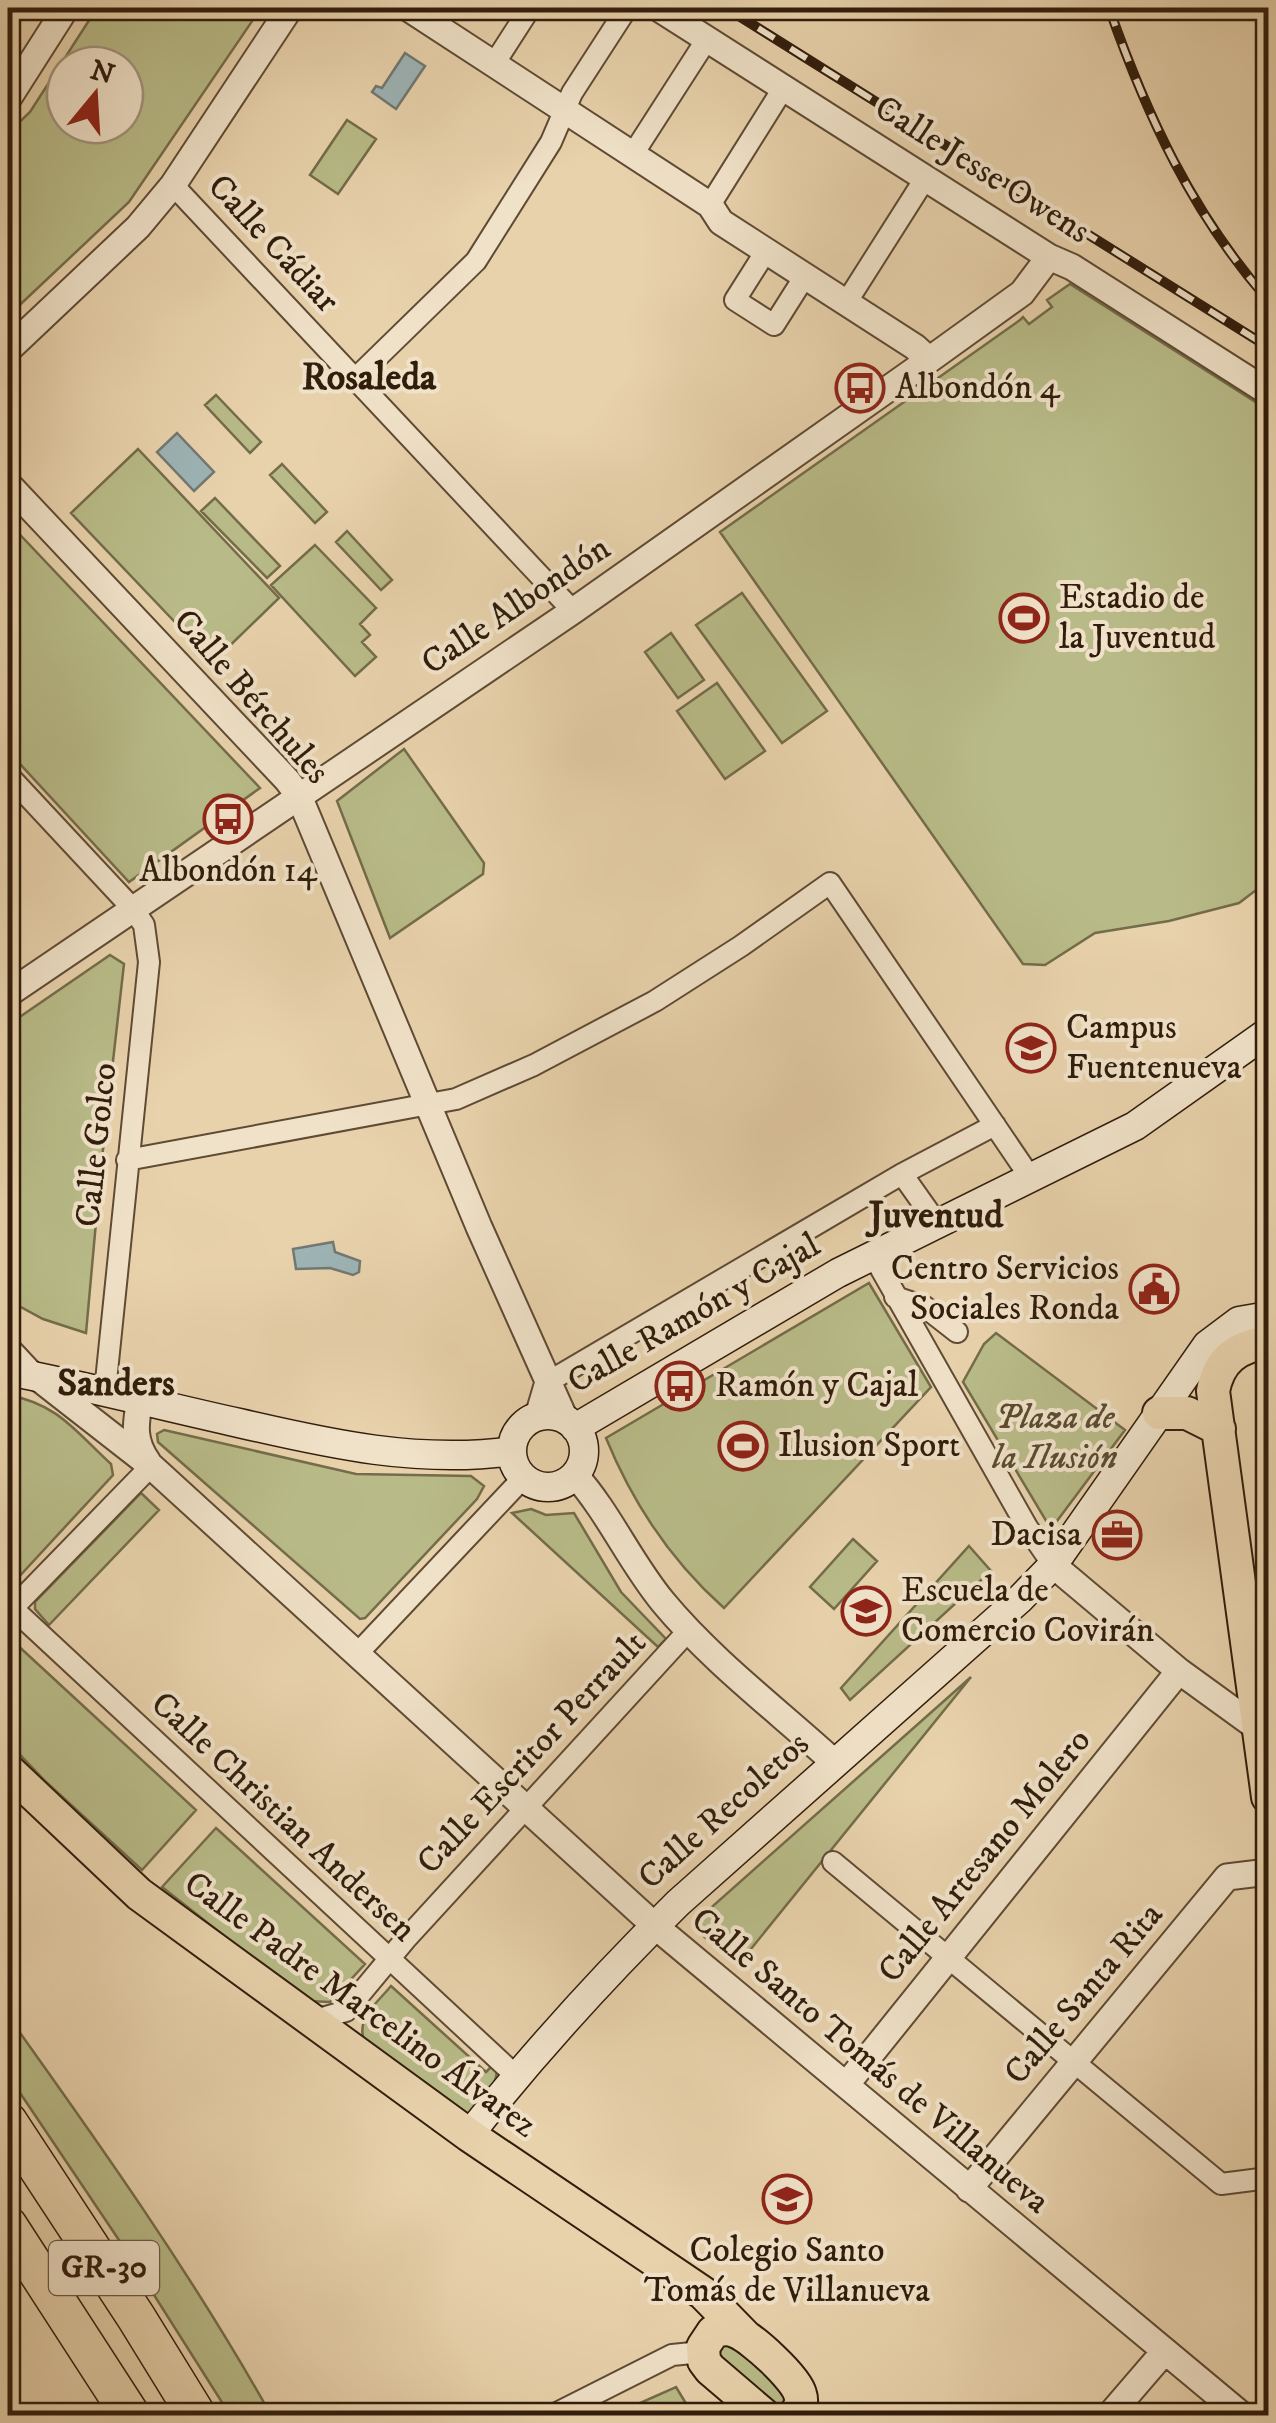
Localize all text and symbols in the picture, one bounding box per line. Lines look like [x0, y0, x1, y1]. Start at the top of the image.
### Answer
north arrow [45, 45, 145, 145]
text: N [86, 52, 119, 93]
street label: Calle Jesse Owens [866, 86, 1098, 254]
street label: Calle Cádiar [198, 166, 348, 322]
district label: Rosaleda [302, 354, 437, 402]
bus stop icon: Albondón 4 [834, 362, 886, 414]
place label: Albondón 4 [895, 366, 1061, 410]
street label: Calle Albondón [413, 527, 619, 685]
place label: Estadio de la Juventud [1059, 576, 1216, 660]
sports icon: Estadio de la Juventud [998, 592, 1050, 644]
street label: Calle Bérchules [163, 601, 339, 793]
bus stop icon: Albondón 14 [202, 793, 254, 845]
place label: Albondón 14 [139, 849, 318, 893]
place label: Campus Fuentenueva [1066, 1006, 1242, 1090]
school or university icon: Campus Fuentenueva [1005, 1022, 1057, 1074]
street label: Calle Golco [67, 1061, 127, 1229]
district label: Juventud [865, 1192, 1004, 1240]
street label: Calle Ramón y Cajal [560, 1225, 828, 1403]
place label: Centro Servicios Sociales Ronda [891, 1247, 1119, 1331]
public building icon: Centro Servicios Sociales Ronda [1128, 1263, 1180, 1315]
district label: Sanders [57, 1360, 175, 1408]
bus stop icon: Ramón y Cajal [654, 1360, 706, 1412]
place label: Ramón y Cajal [715, 1365, 918, 1407]
park label: Plaza de la Ilusión [992, 1396, 1118, 1480]
sports icon: Ilusion Sport [717, 1420, 769, 1472]
place label: Ilusion Sport [778, 1424, 960, 1468]
office icon: Dacisa [1091, 1509, 1143, 1561]
place label: Dacisa [990, 1513, 1082, 1557]
place label: Escuela de Comercio Covirán [901, 1569, 1154, 1653]
school or university icon: Escuela de Comercio Covirán [840, 1585, 892, 1637]
street label: Calle Escritor Perrault [408, 1622, 656, 1884]
street label: Calle Christian Andersen [141, 1683, 425, 1951]
street label: Calle Artesano Molero [869, 1720, 1101, 1992]
street label: Calle Recoletos [629, 1723, 819, 1899]
street label: Calle Padre Marcelino Álvarez [175, 1861, 546, 2148]
street label: Calle Santa Rita [995, 1894, 1173, 2094]
street label: Calle Santo Tomás de Villanueva [682, 1898, 1058, 2224]
school or university icon: Colegio Santo Tomás de Villanueva [761, 2173, 813, 2225]
place label: Colegio Santo Tomás de Villanueva [644, 2229, 930, 2313]
road number: GR-30 [49, 2241, 159, 2295]

